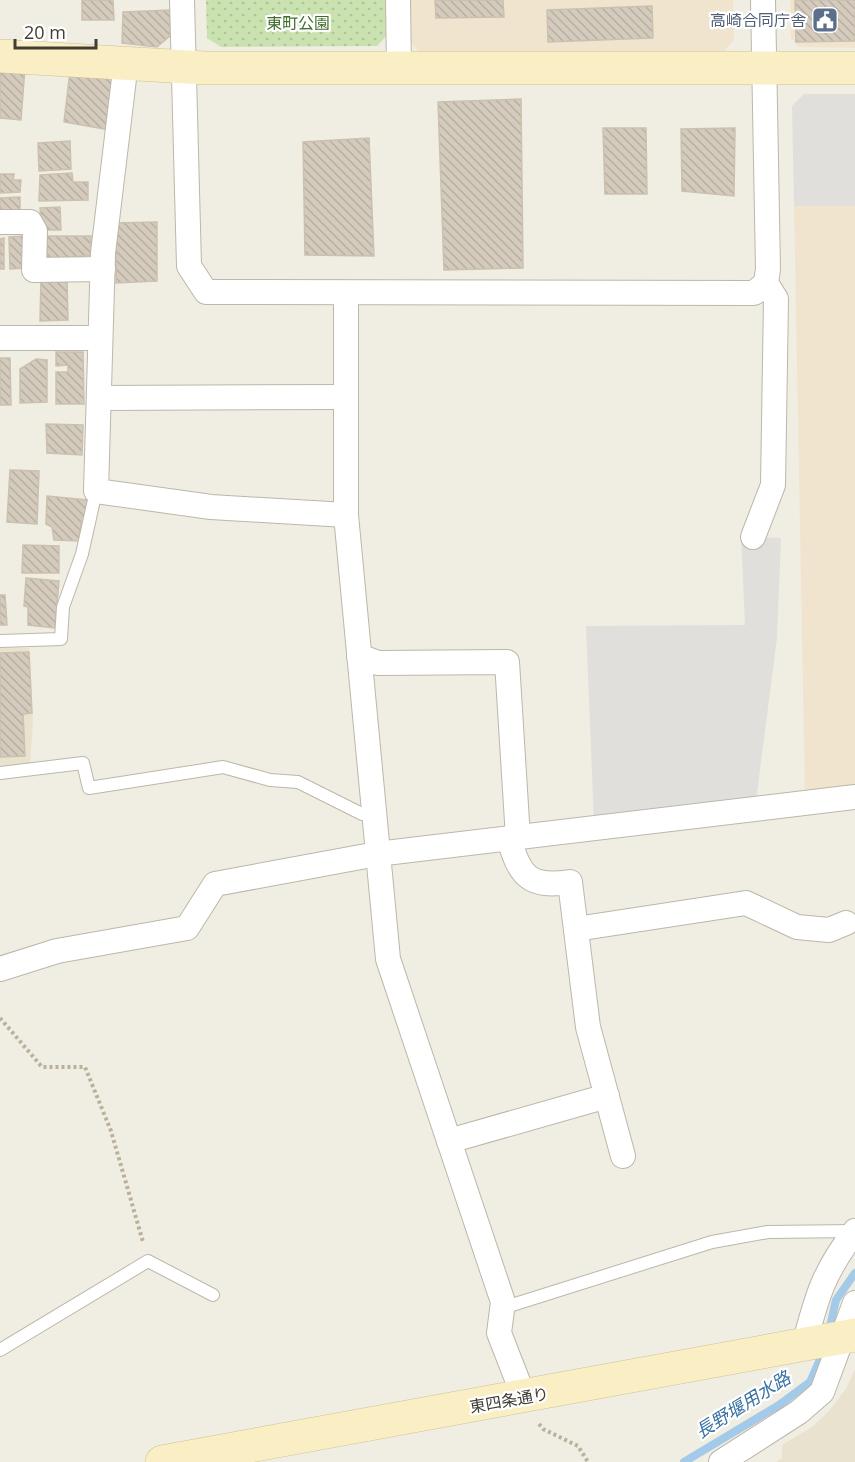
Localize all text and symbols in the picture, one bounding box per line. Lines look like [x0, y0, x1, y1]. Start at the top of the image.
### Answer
public building icon: 高崎合同庁舎 [810, 5, 840, 35]
place label: 高崎合同庁舎 [710, 9, 806, 31]
scale bar [15, 12, 96, 50]
park label: 東町公園 [266, 12, 330, 34]
text: 20 m [24, 20, 66, 44]
water label: 長野堰用水路 [690, 1364, 796, 1443]
street label: 東四条通り [468, 1382, 550, 1418]

